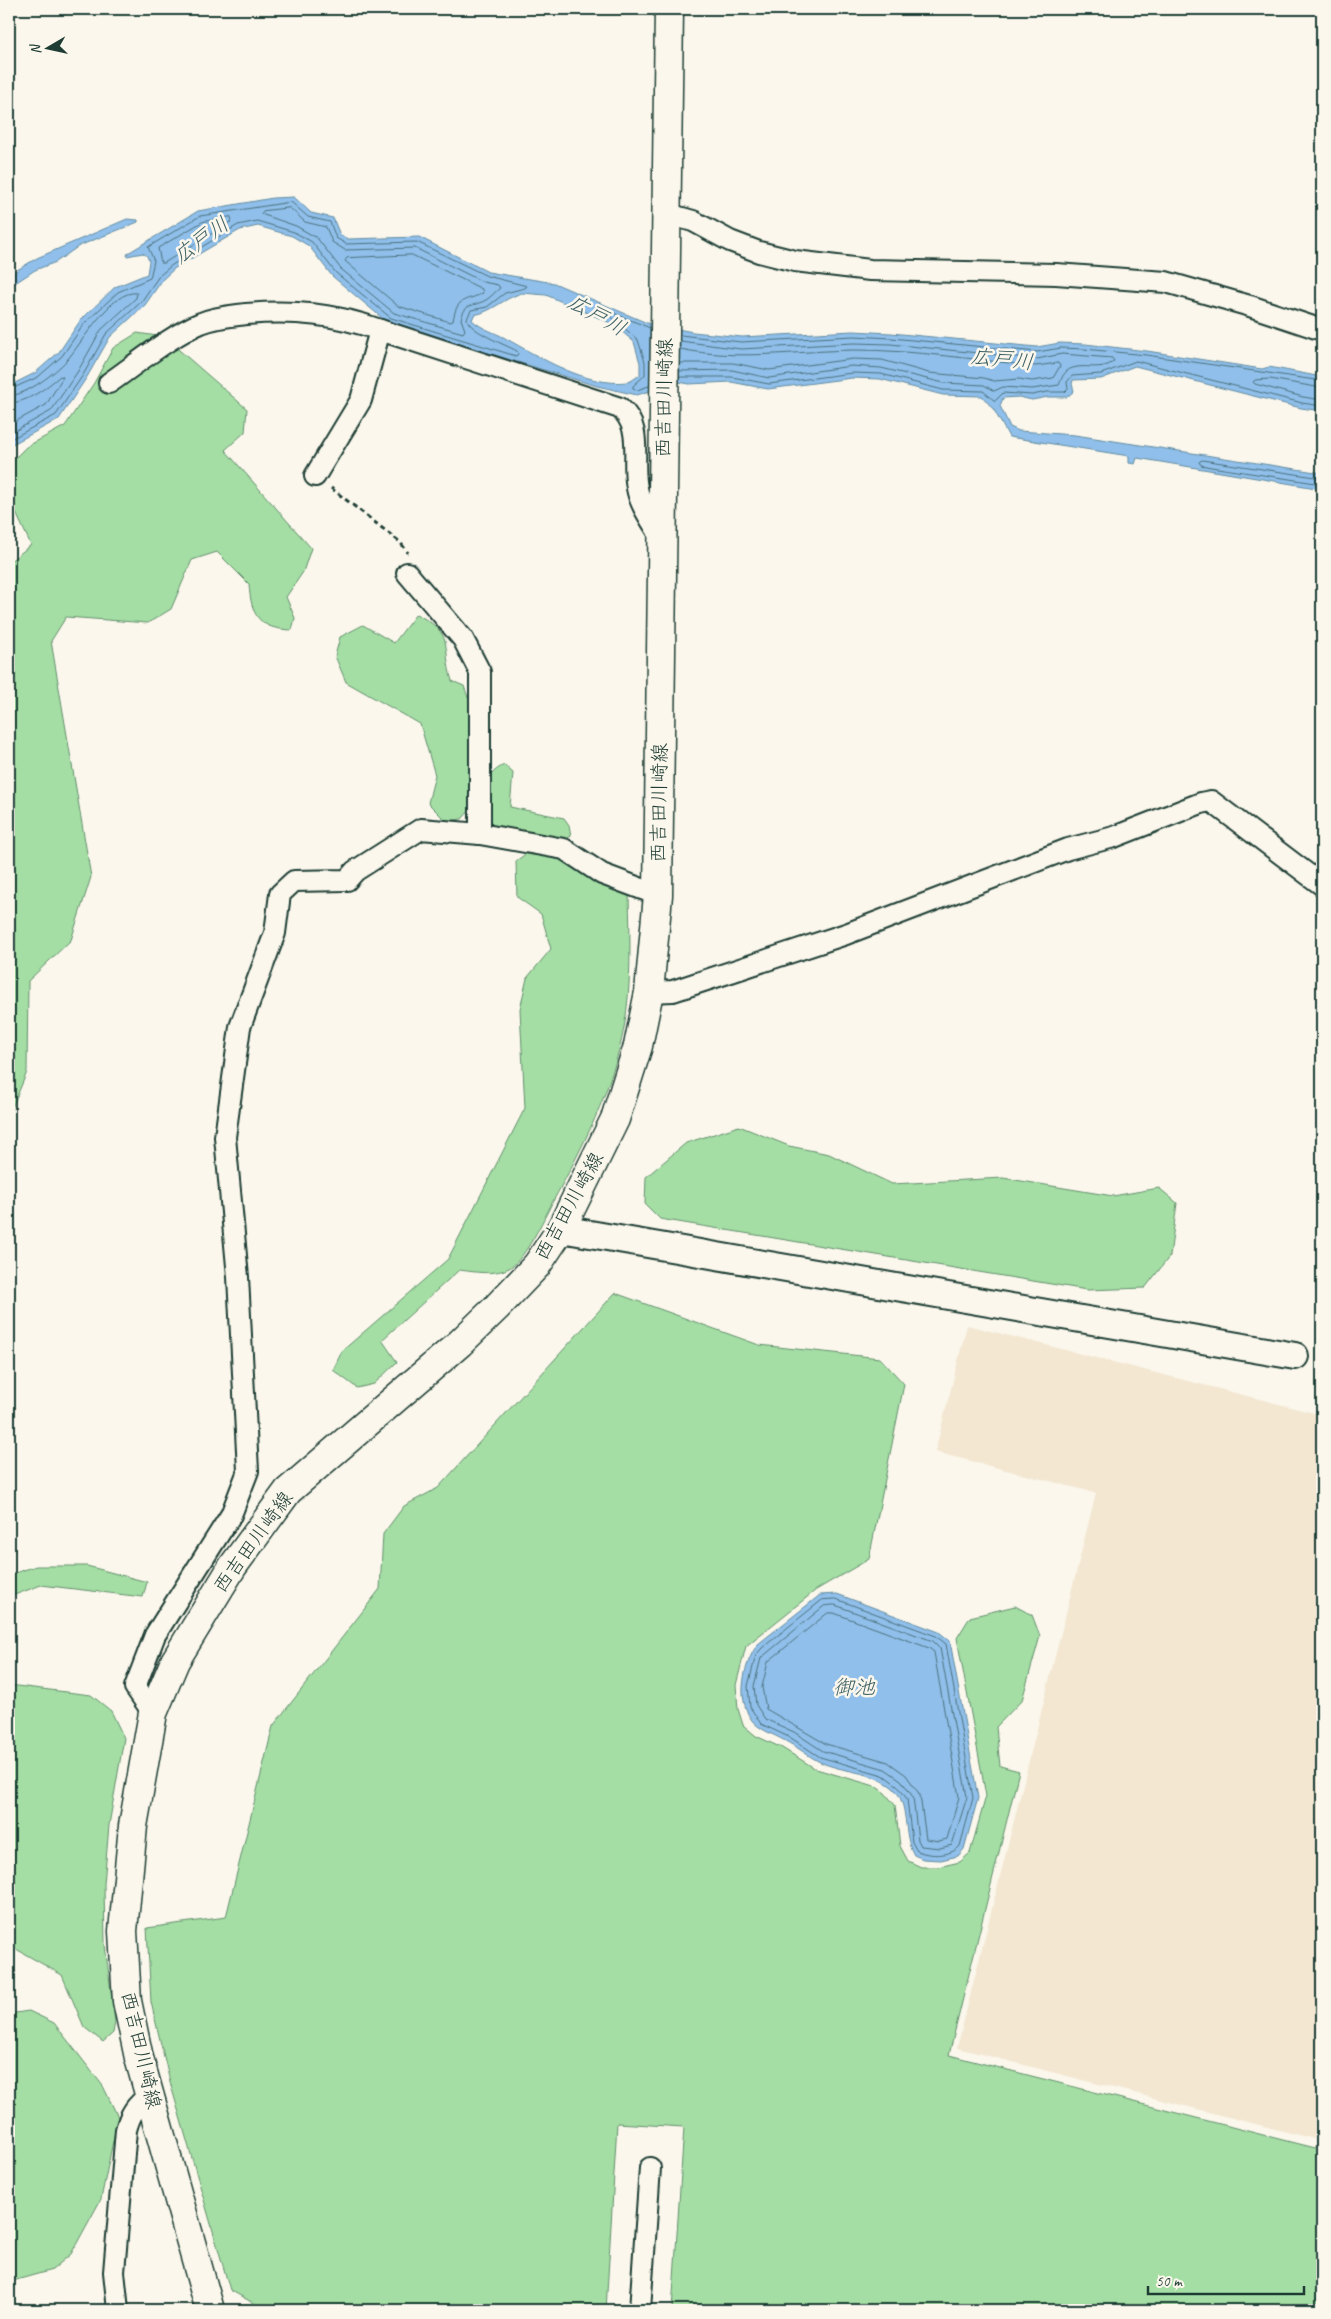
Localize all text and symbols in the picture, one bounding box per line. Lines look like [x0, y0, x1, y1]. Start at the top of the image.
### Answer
north arrow [22, 22, 72, 72]
text: N [26, 42, 45, 56]
water label: 広戸川 [168, 211, 234, 269]
water label: 広戸川 [563, 288, 631, 342]
street label: 西吉田川崎線 [650, 338, 678, 458]
water label: 広戸川 [969, 343, 1035, 375]
street label: 西吉田川崎線 [645, 743, 673, 863]
street label: 西吉田川崎線 [529, 1147, 609, 1265]
street label: 西吉田川崎線 [208, 1486, 298, 1598]
water label: 御池 [833, 1674, 876, 1700]
street label: 西吉田川崎線 [115, 1989, 167, 2111]
scale bar [1148, 2264, 1305, 2296]
text: 50 m [1156, 2272, 1183, 2291]

